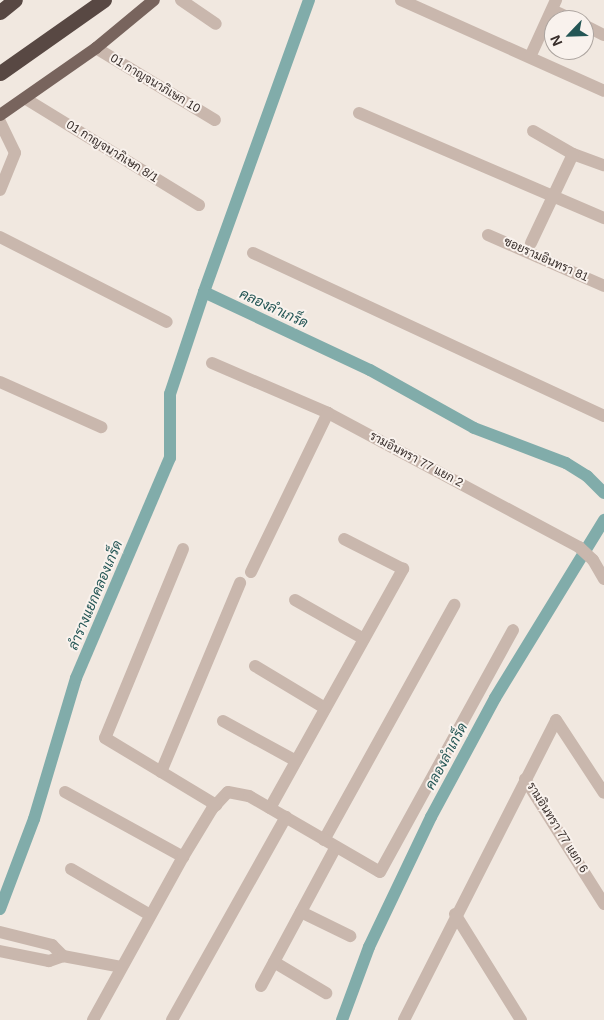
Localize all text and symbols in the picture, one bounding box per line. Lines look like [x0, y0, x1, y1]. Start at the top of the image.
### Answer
north arrow [544, 10, 594, 60]
text: N [547, 33, 566, 49]
street label: 01 กาญจนาภิเษก 10 [107, 51, 203, 117]
street label: 01 กาญจนาภิเษก 8/1 [63, 118, 161, 186]
street label: ซอยรามอินทรา 81 [501, 235, 591, 285]
water label: คลองลำเกร็ด [237, 285, 311, 331]
street label: รามอินทรา 77 แยก 2 [367, 429, 465, 491]
water label: ลำรางแยกคลองเกร็ด [64, 538, 126, 652]
water label: คลองลำเกร็ด [421, 720, 471, 792]
street label: รามอินทรา 77 แยก 6 [523, 780, 591, 876]

